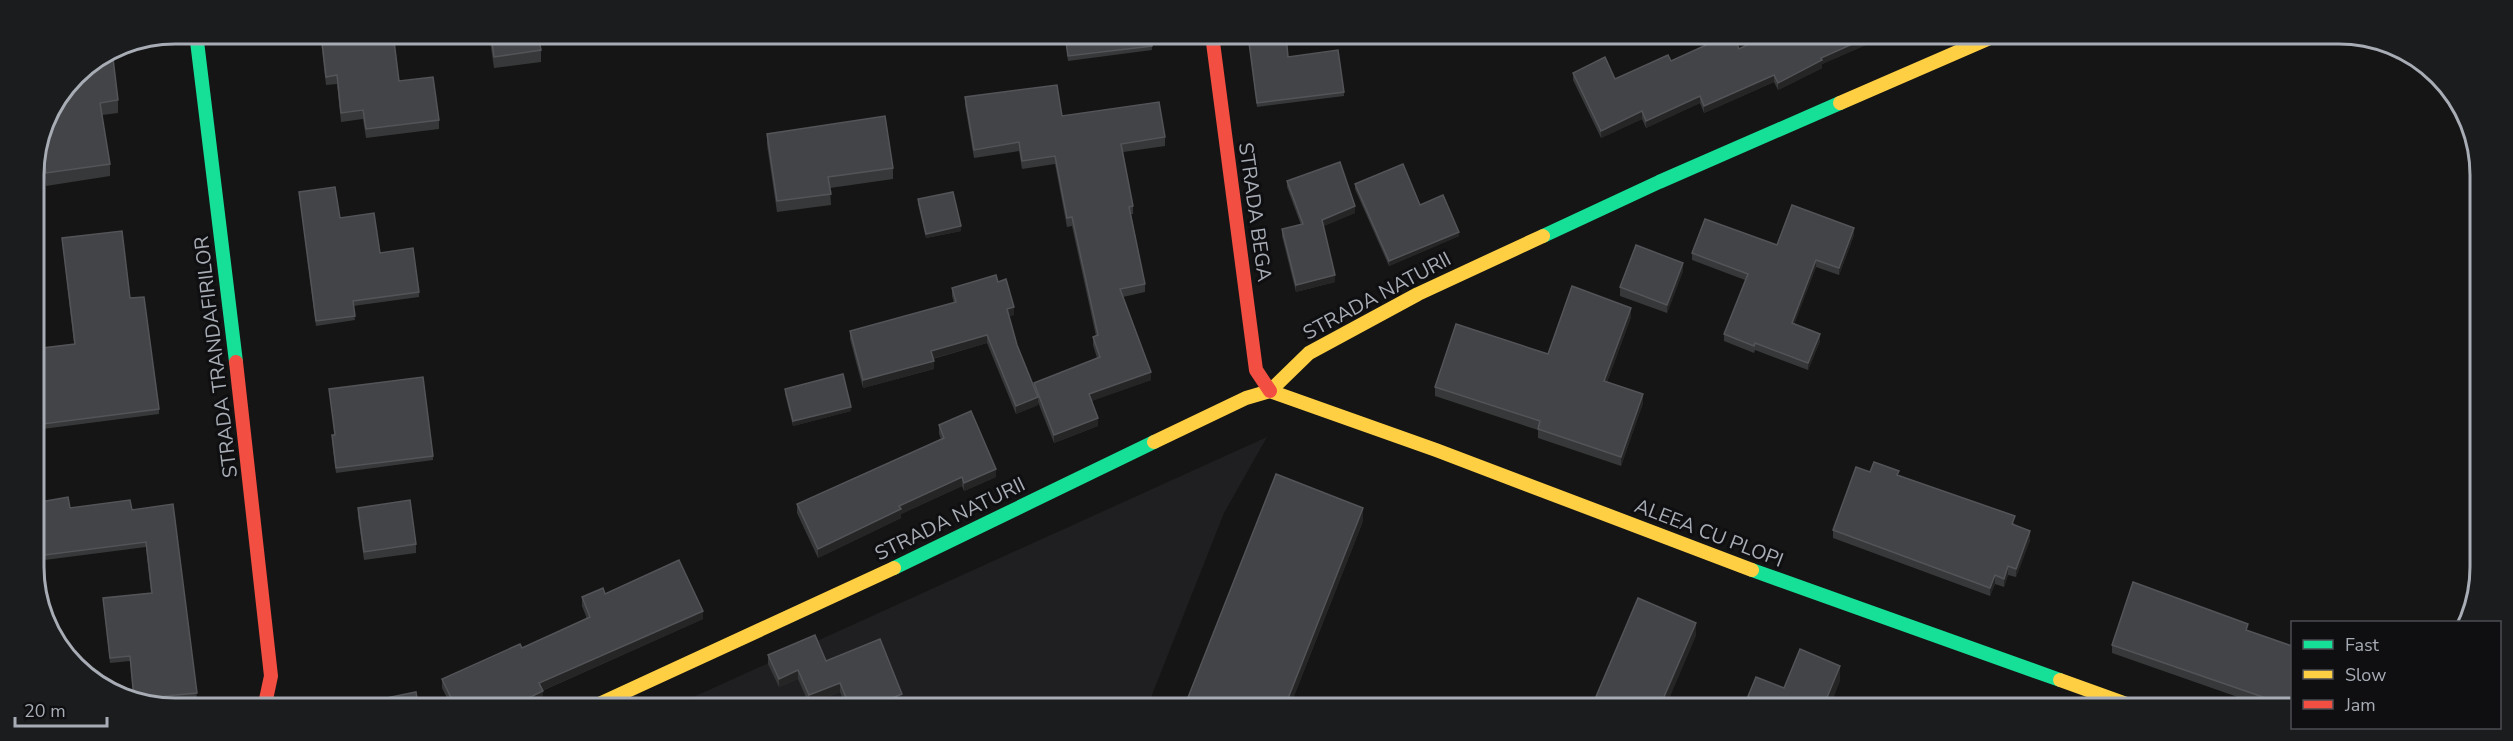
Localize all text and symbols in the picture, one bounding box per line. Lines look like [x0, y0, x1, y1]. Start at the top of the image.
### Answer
street label: STRADA BEGA [1232, 141, 1278, 284]
street label: STRADA TRANDAFIRILOR [188, 235, 244, 479]
street label: STRADA NATURII [1298, 246, 1456, 346]
street label: STRADA NATURII [870, 471, 1030, 567]
street label: ALEEA CU PLOPI [1631, 492, 1787, 574]
legend [2291, 621, 2501, 729]
text: Fast [2345, 633, 2380, 657]
text: Slow [2345, 663, 2386, 687]
scale bar [15, 690, 106, 728]
text: Jam [2344, 693, 2376, 717]
text: 20 m [24, 699, 66, 723]

